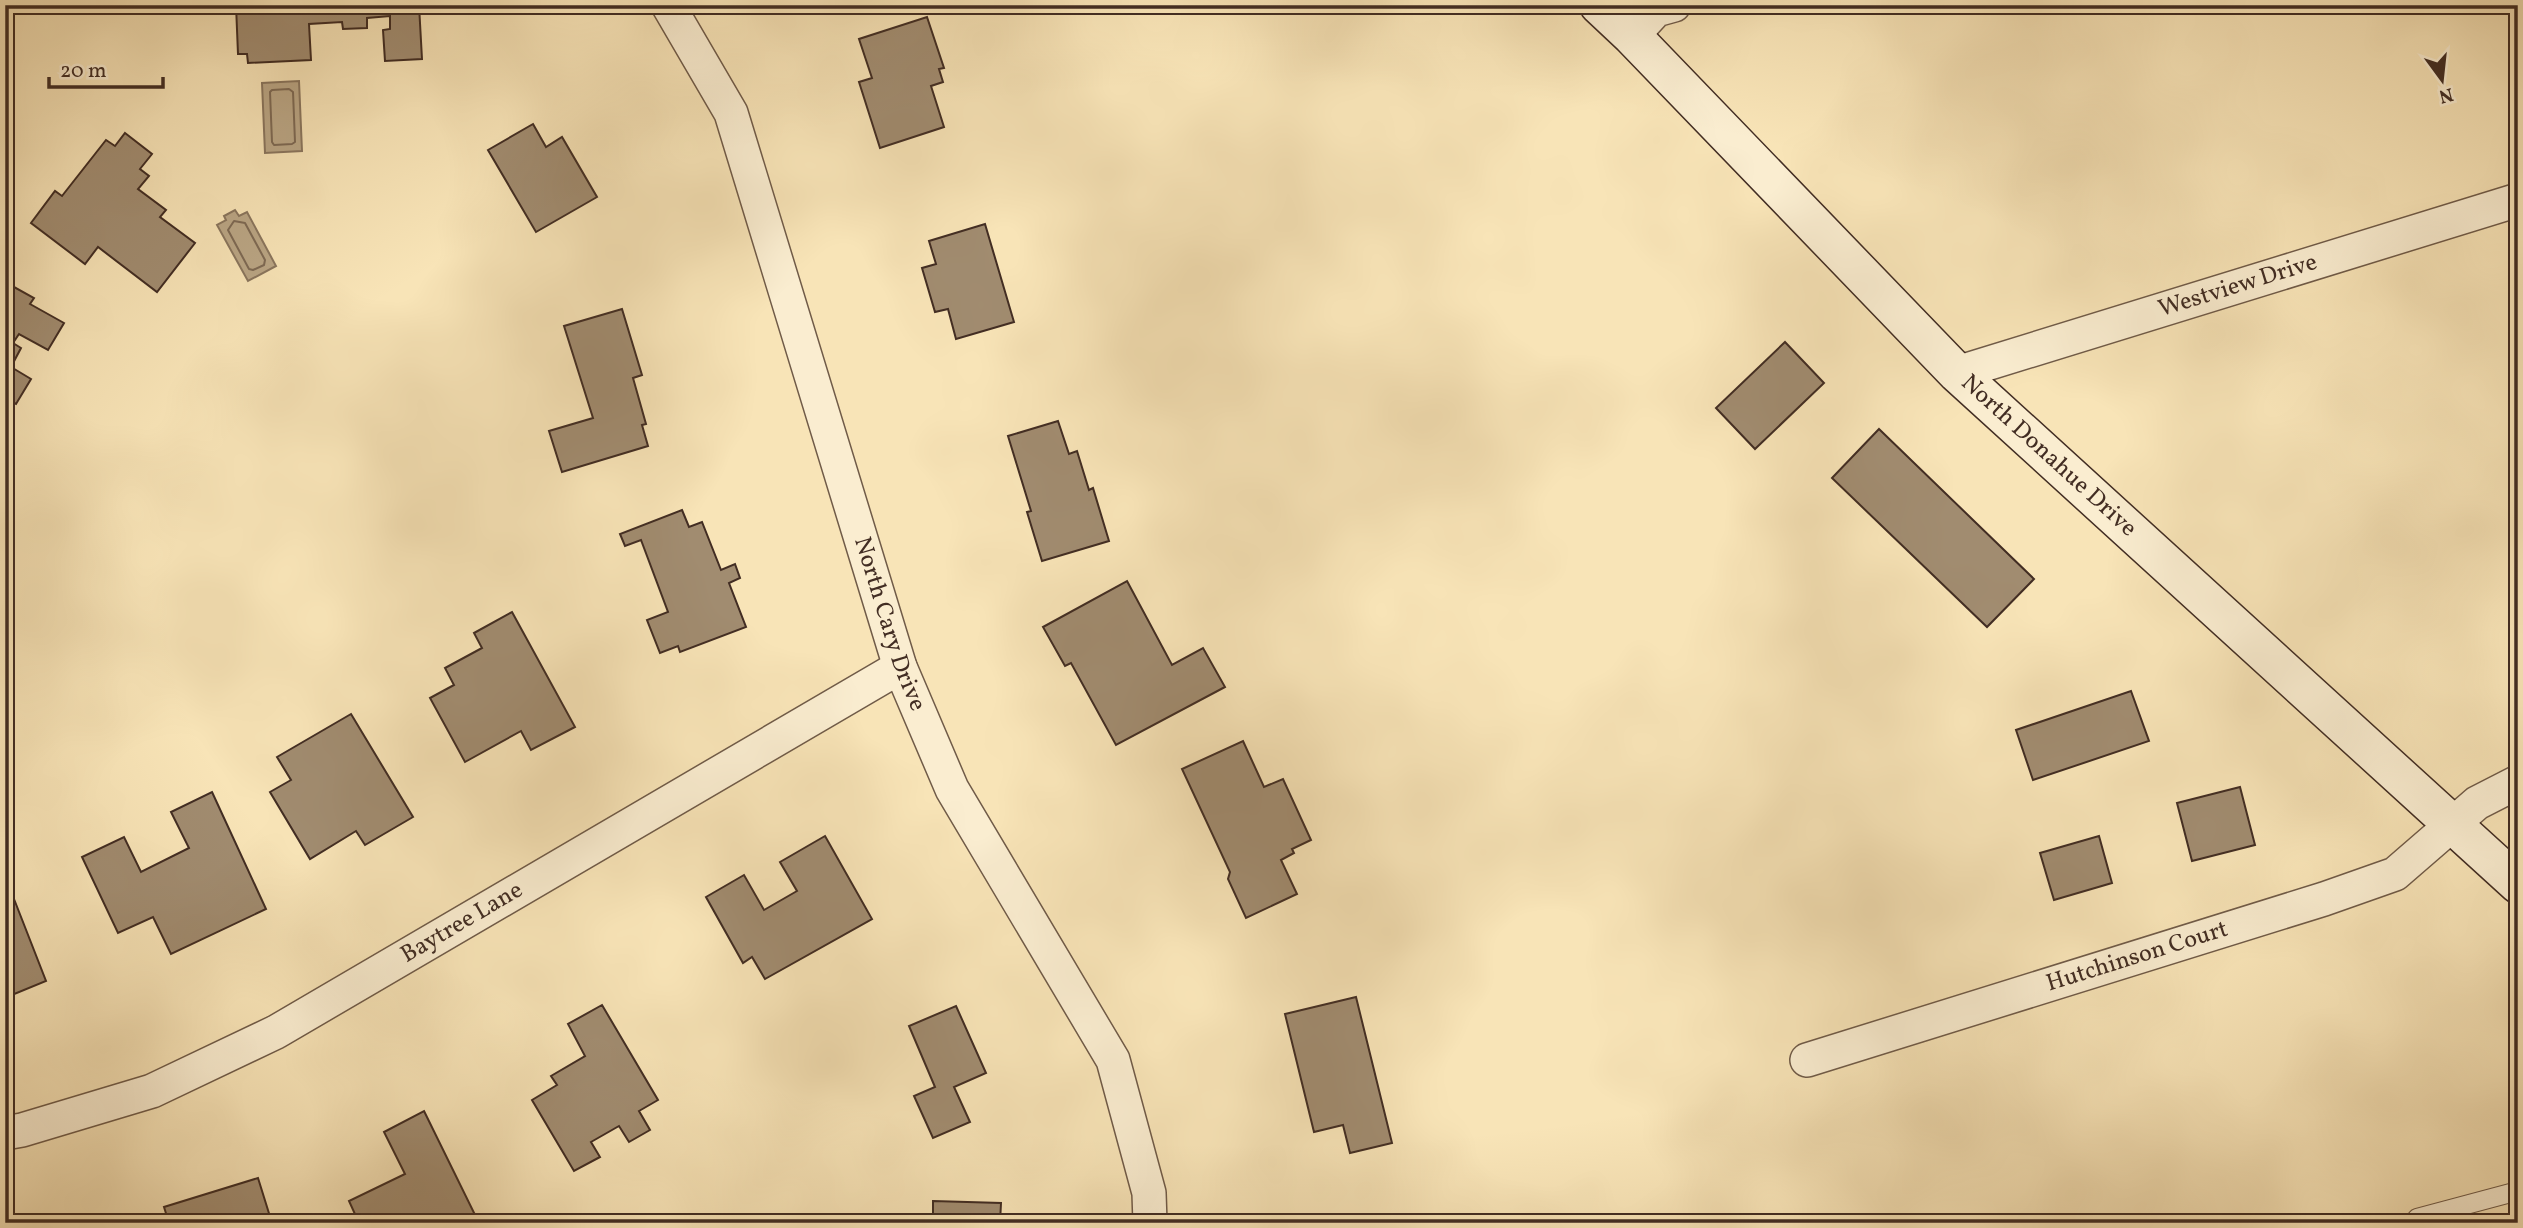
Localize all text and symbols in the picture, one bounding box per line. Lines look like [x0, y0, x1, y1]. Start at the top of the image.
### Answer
scale bar [49, 46, 163, 90]
north arrow [2408, 46, 2478, 116]
text: 20 m [60, 57, 106, 86]
text: N [2436, 80, 2456, 109]
street label: Westview Drive [2154, 246, 2322, 327]
street label: North Donahue Drive [1953, 367, 2144, 545]
street label: North Cary Drive [844, 533, 934, 717]
street label: Baytree Lane [395, 874, 530, 972]
street label: Hutchinson Court [2042, 913, 2232, 1001]

